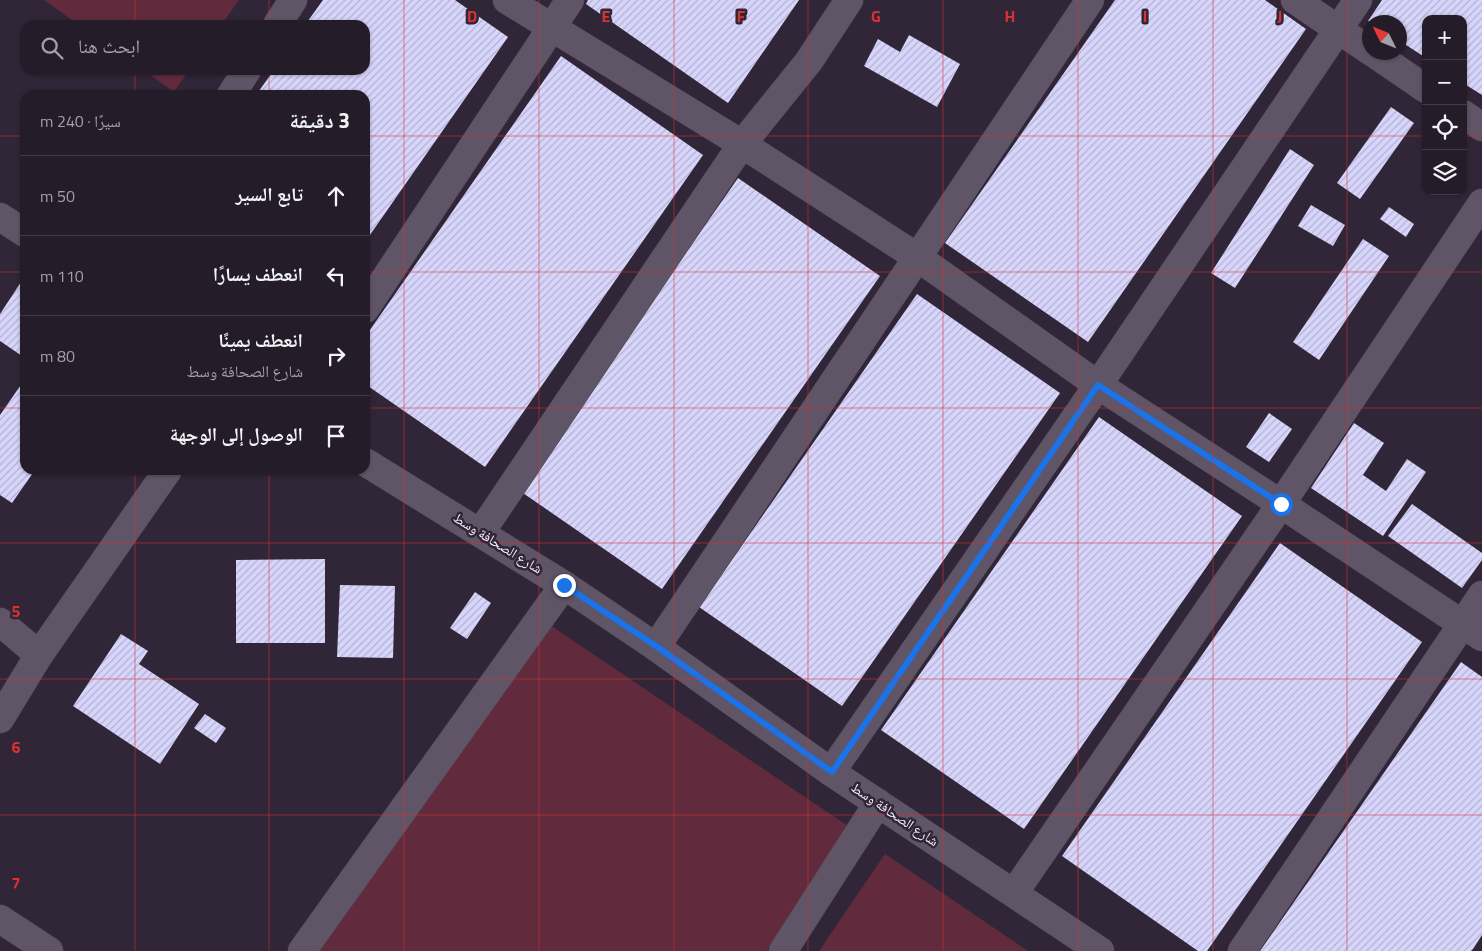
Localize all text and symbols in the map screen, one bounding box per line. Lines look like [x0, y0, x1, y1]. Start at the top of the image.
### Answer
text: D [467, 4, 477, 28]
text: E [602, 4, 611, 28]
text: F [737, 4, 746, 28]
text: G [871, 4, 881, 28]
text: H [1005, 4, 1015, 28]
text: I [1143, 4, 1147, 28]
text: J [1278, 4, 1282, 28]
north arrow [1362, 15, 1407, 60]
map controls [1422, 15, 1467, 195]
button: + [1422, 15, 1467, 60]
search box [20, 20, 370, 75]
text: ابحث هنا [78, 31, 140, 60]
icon: search [38, 34, 66, 62]
button: − [1422, 60, 1467, 105]
text: 3 دقيقة [290, 104, 350, 136]
button: locate [1422, 105, 1467, 150]
text: سيرًا · 240 m [40, 109, 121, 133]
button: layers [1422, 150, 1467, 195]
text: تابع السير [235, 179, 303, 208]
icon: ahead [322, 182, 350, 210]
text: 50 m [40, 184, 75, 208]
text: انعطف يسارًا [213, 259, 303, 288]
icon: left [322, 262, 350, 290]
text: 110 m [40, 264, 84, 288]
text: انعطف يمينًا [218, 325, 303, 354]
icon: right [322, 342, 350, 370]
text: 80 m [40, 344, 75, 368]
text: شارع الصحافة وسط [187, 359, 303, 383]
text: الوصول إلى الوجهة [170, 419, 303, 448]
icon: arrive [322, 422, 350, 450]
route start [1270, 493, 1293, 516]
street label: شارع الصحافة وسط [450, 507, 547, 578]
route end [553, 574, 576, 597]
text: 5 [12, 599, 21, 623]
text: 6 [12, 735, 21, 759]
street label: شارع الصحافة وسط [847, 776, 943, 851]
text: 7 [12, 871, 20, 895]

